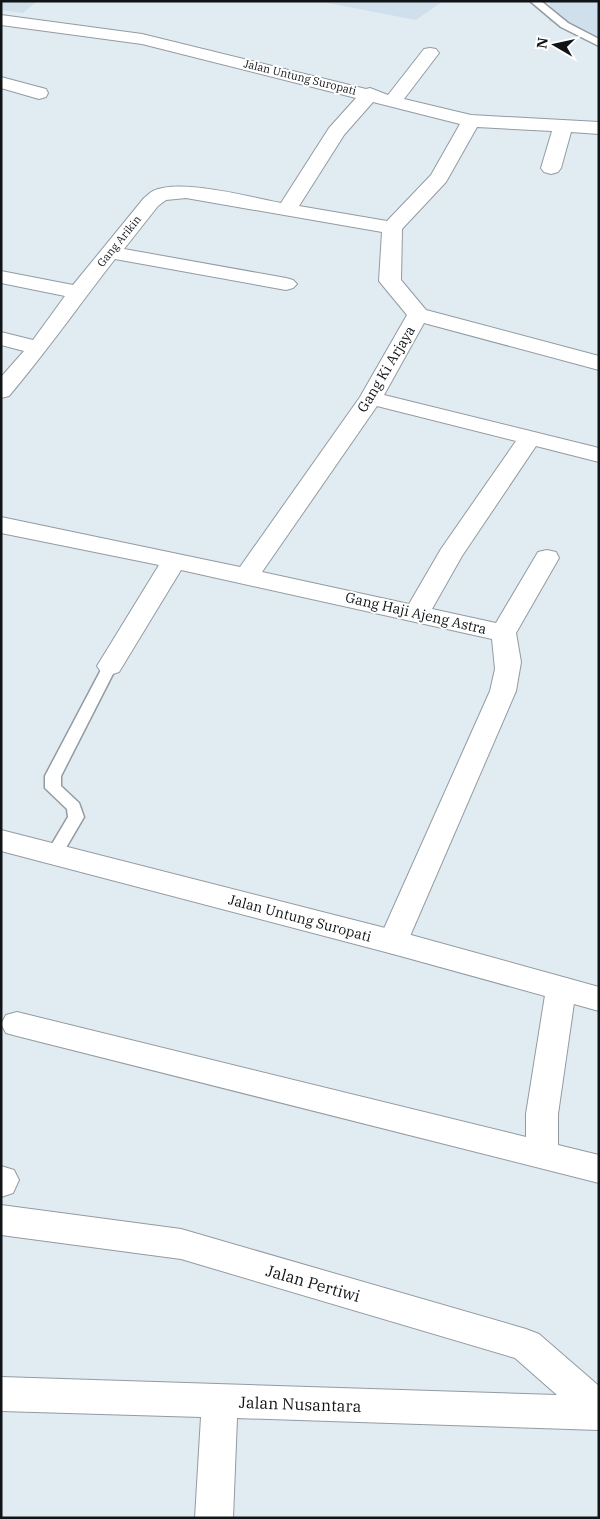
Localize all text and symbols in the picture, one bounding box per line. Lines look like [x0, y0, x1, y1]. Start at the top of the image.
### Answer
north arrow [530, 20, 580, 70]
text: N [532, 36, 552, 50]
street label: Jalan Untung Suropati [242, 56, 358, 98]
street label: Gang Arikin [94, 212, 144, 270]
street label: Gang Ki Arjaya [353, 322, 419, 416]
street label: Gang Haji Ajeng Astra [344, 588, 489, 638]
street label: Jalan Untung Suropati [227, 890, 373, 946]
street label: Jalan Pertiwi [264, 1260, 362, 1306]
street label: Jalan Nusantara [238, 1392, 362, 1416]

